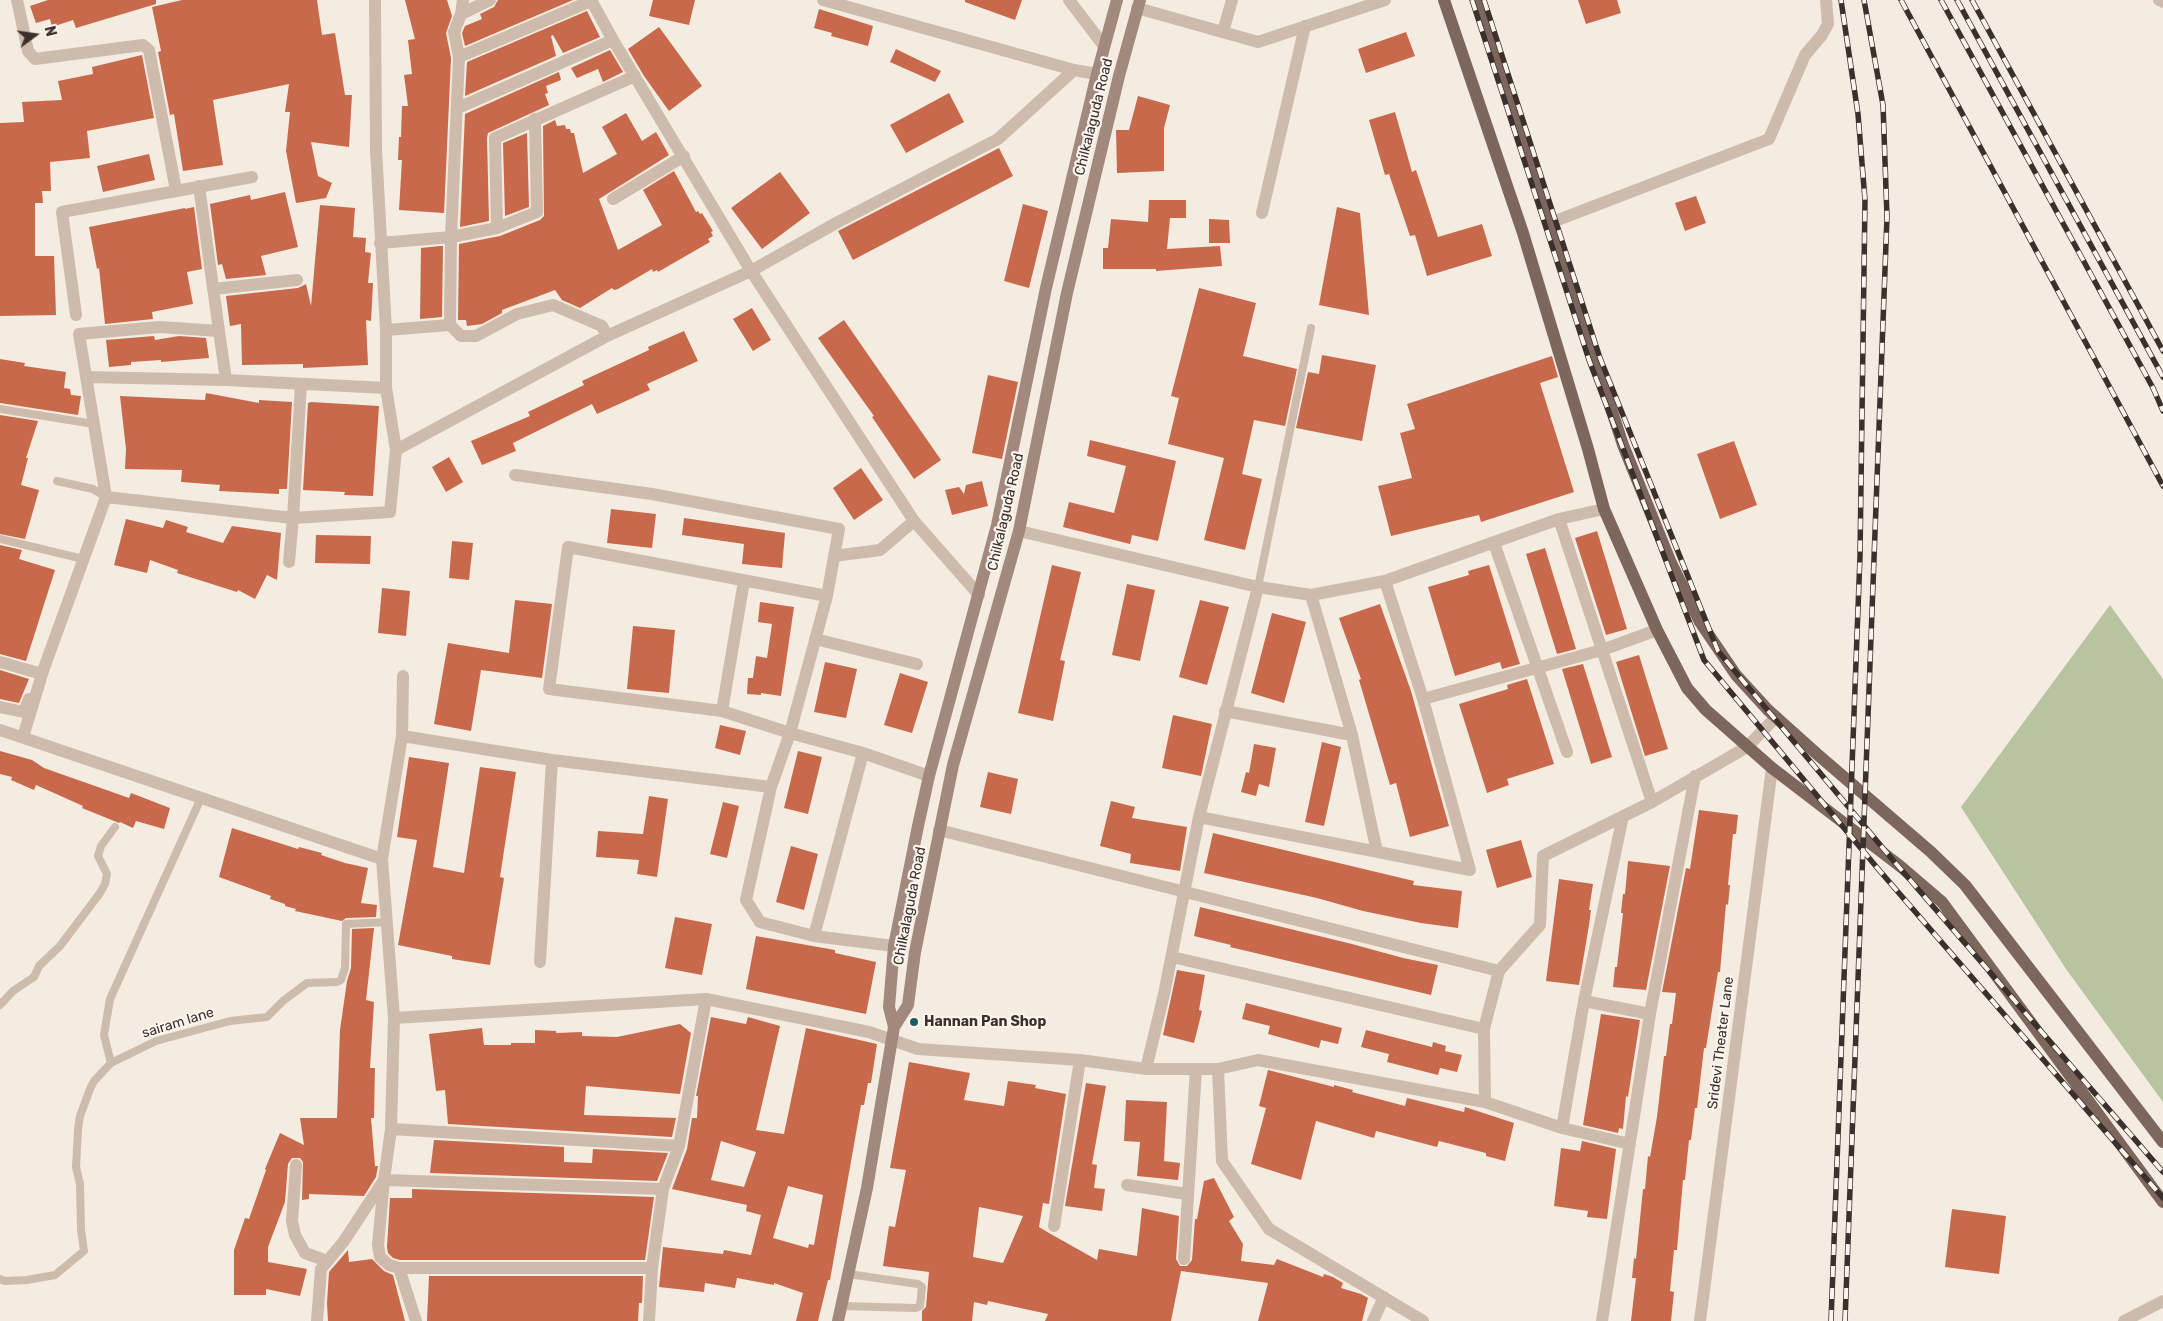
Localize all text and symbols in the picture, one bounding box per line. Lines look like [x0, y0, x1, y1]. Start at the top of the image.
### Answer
north arrow [10, 10, 60, 60]
text: N [41, 24, 60, 38]
street label: Chilkalaguda Road [1071, 57, 1117, 177]
street label: Chilkalaguda Road [984, 452, 1028, 572]
street label: Chilkalaguda Road [890, 845, 930, 967]
street label: Sridevi Theater Lane [1705, 976, 1737, 1110]
street label: sairam lane [140, 1004, 216, 1042]
place label: Hannan Pan Shop [924, 1014, 1046, 1030]
marker: Hannan Pan Shop [908, 1016, 920, 1028]

